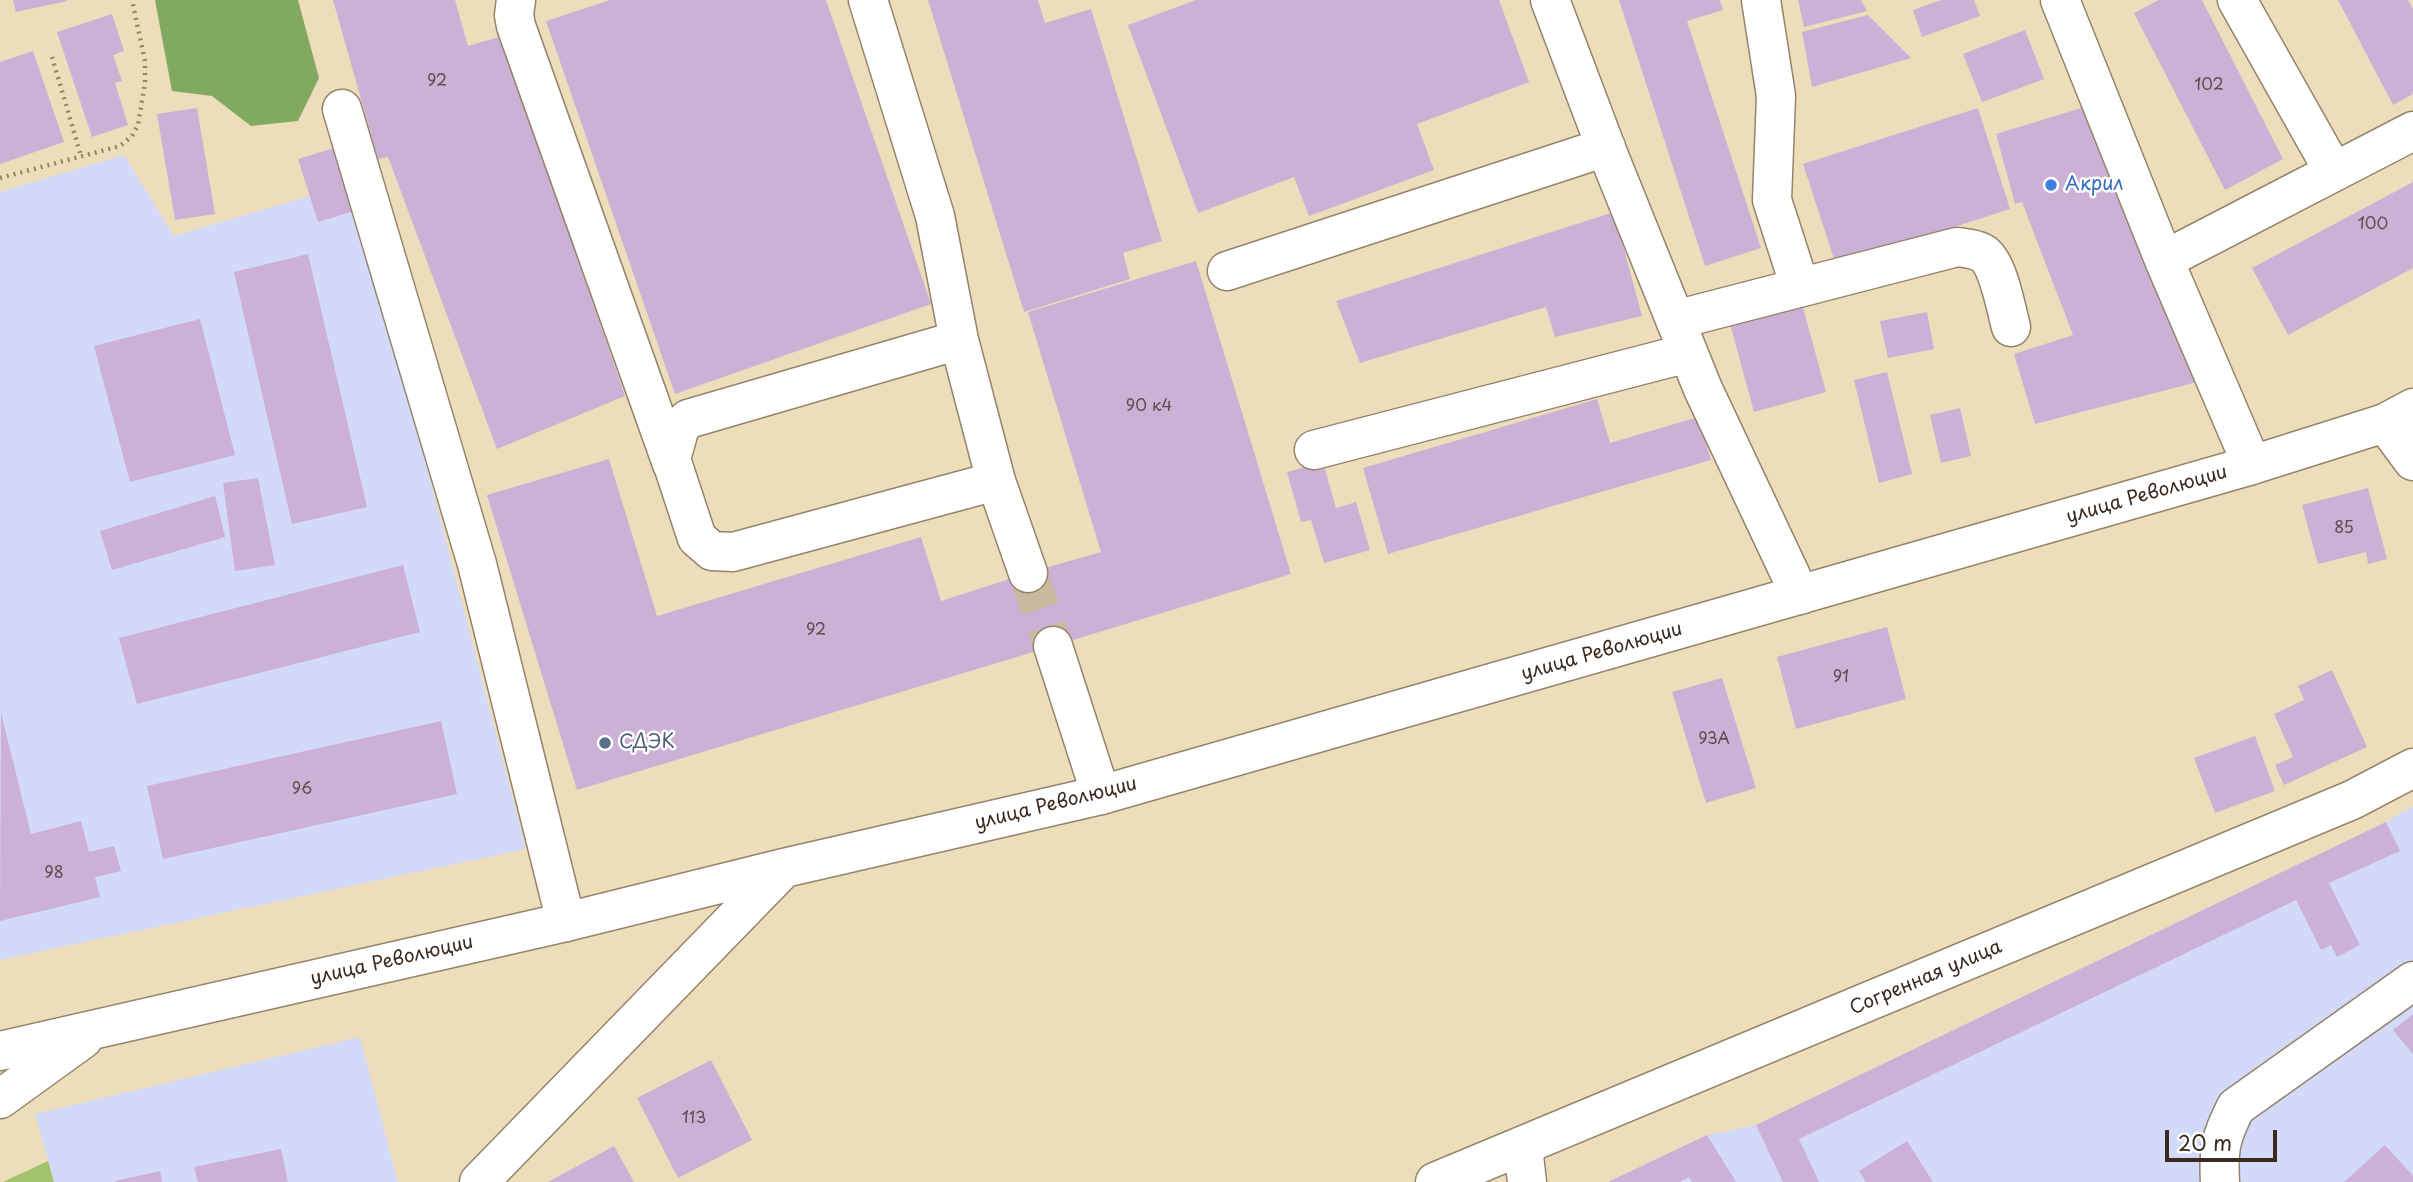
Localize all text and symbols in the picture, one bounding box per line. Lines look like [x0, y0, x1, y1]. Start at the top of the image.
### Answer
house number: 92 [427, 72, 447, 92]
house number: 102 [2194, 76, 2224, 96]
place label: Акрил [2065, 174, 2123, 196]
marker: Акрил [2043, 177, 2059, 193]
house number: 100 [2358, 215, 2388, 235]
house number: 90 к4 [1126, 397, 1172, 417]
street label: улица Революции [2064, 461, 2230, 529]
house number: 85 [2334, 519, 2354, 539]
street label: улица Революции [1519, 618, 1685, 686]
house number: 92 [806, 621, 826, 641]
house number: 91 [1833, 668, 1849, 688]
house number: 93А [1698, 730, 1730, 750]
place label: СДЭК [619, 732, 675, 754]
marker: СДЭК [597, 735, 613, 751]
street label: улица Революции [972, 773, 1140, 835]
house number: 96 [292, 780, 312, 800]
house number: 98 [44, 864, 64, 884]
street label: улица Революции [308, 931, 476, 991]
street label: Согренная улица [1847, 936, 2005, 1020]
house number: 113 [682, 1109, 706, 1129]
scale bar [2168, 1116, 2280, 1160]
text: 20 m [2178, 1126, 2232, 1158]

